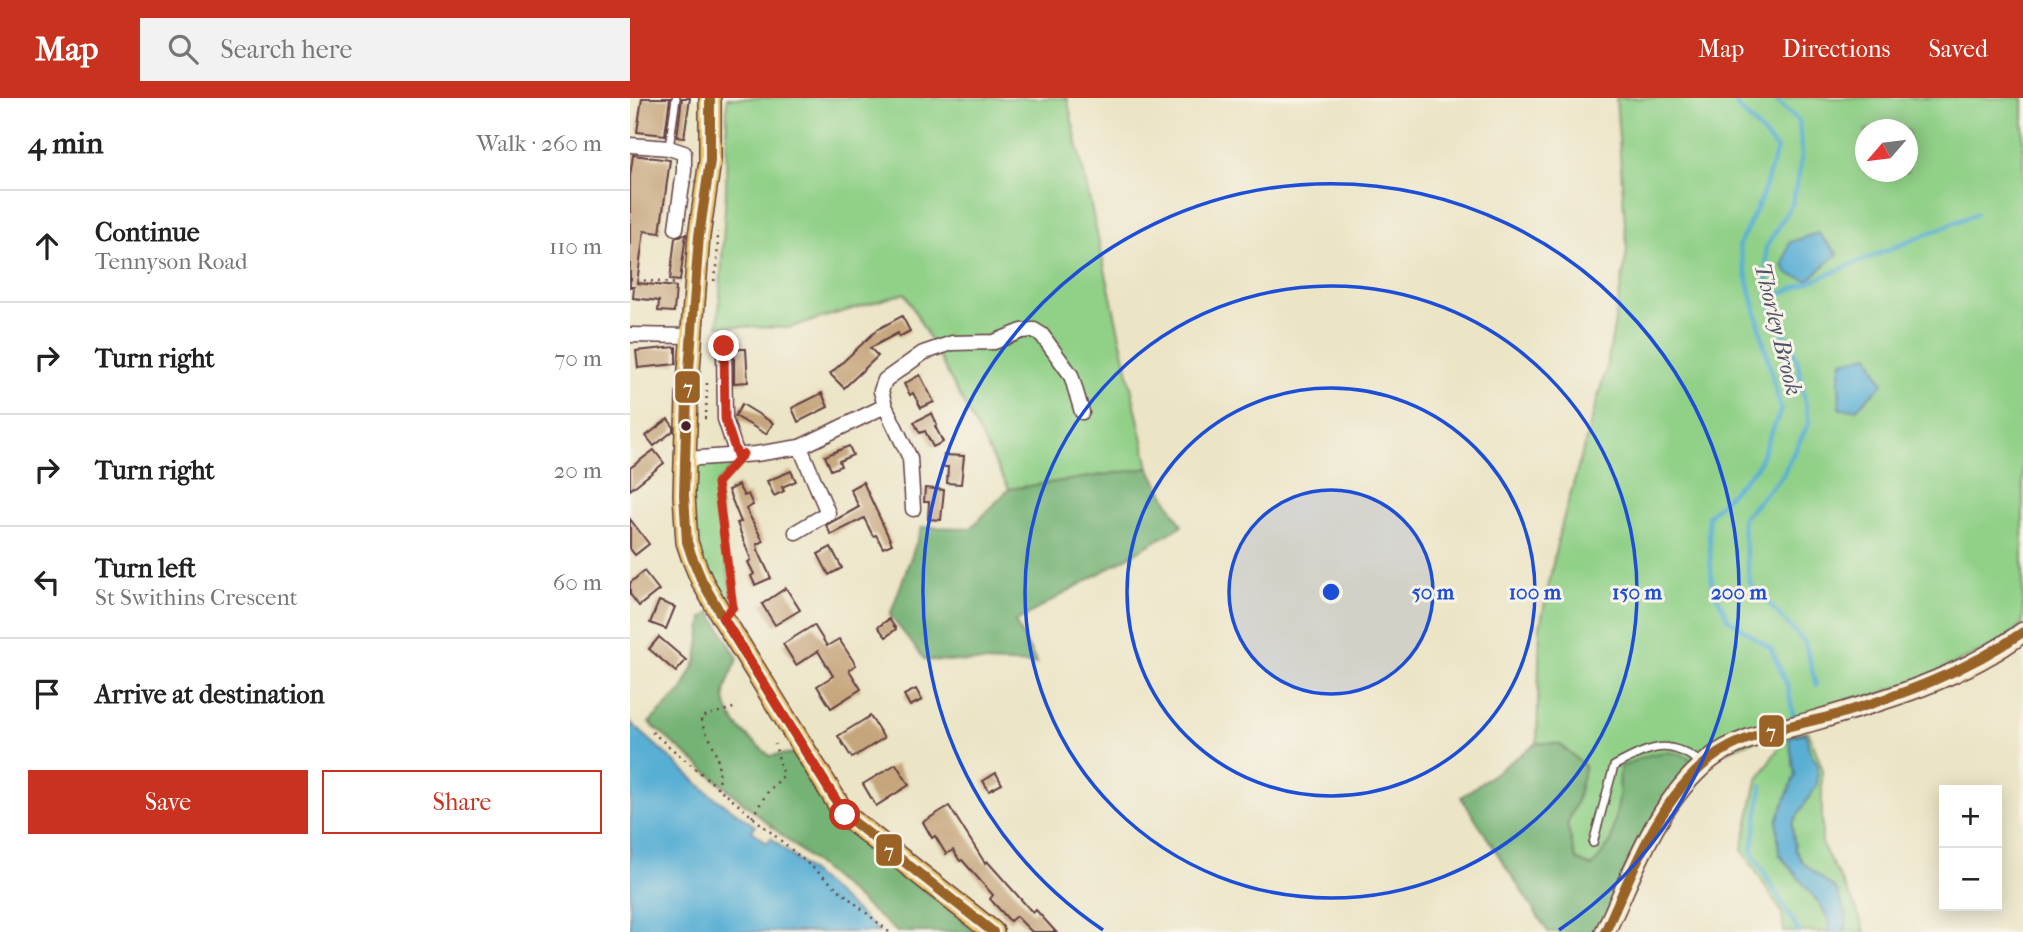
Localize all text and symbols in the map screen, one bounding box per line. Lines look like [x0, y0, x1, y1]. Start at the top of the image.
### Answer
search box [140, 18, 630, 81]
text: Map [35, 30, 98, 69]
icon: search [164, 30, 202, 68]
text: Search here [220, 34, 352, 65]
text: Map [1698, 35, 1744, 63]
text: Directions [1782, 35, 1890, 63]
text: Saved [1928, 35, 1988, 63]
north arrow [1855, 119, 1918, 182]
text: 4 min [28, 126, 103, 161]
text: Walk · 260 m [477, 130, 602, 157]
text: Continue [95, 217, 200, 248]
icon: ahead [28, 227, 66, 265]
text: 110 m [549, 233, 602, 260]
text: Tennyson Road [95, 248, 248, 275]
water label: Thorley Brook [1748, 260, 1808, 398]
route end [708, 330, 739, 361]
icon: right [28, 339, 66, 377]
text: Turn right [95, 343, 215, 374]
text: 70 m [554, 345, 602, 372]
line badge: 7 [674, 370, 701, 404]
text: 7 [682, 377, 693, 399]
unlabelled marker [679, 419, 693, 433]
icon: right [28, 451, 66, 489]
text: Turn right [95, 455, 215, 486]
text: 20 m [553, 457, 602, 484]
text: Turn left [95, 553, 196, 584]
icon: left [28, 563, 66, 601]
text: 60 m [553, 569, 602, 596]
centre of rings [1319, 580, 1343, 604]
text: 50 m [1412, 580, 1455, 604]
text: 100 m [1509, 580, 1562, 604]
text: 150 m [1612, 580, 1663, 604]
text: 200 m [1711, 580, 1768, 604]
text: St Swithins Crescent [95, 584, 298, 611]
icon: arrive [28, 675, 66, 713]
text: Arrive at destination [95, 679, 325, 710]
line badge: 7 [1758, 714, 1785, 748]
text: 7 [1765, 721, 1776, 743]
button: Save [28, 770, 308, 834]
button: Share [322, 770, 602, 834]
map controls [1939, 785, 2002, 911]
button: + [1939, 785, 2002, 848]
route start [829, 799, 860, 830]
line badge: 7 [875, 833, 903, 867]
text: 7 [883, 840, 894, 862]
button: − [1939, 848, 2002, 911]

